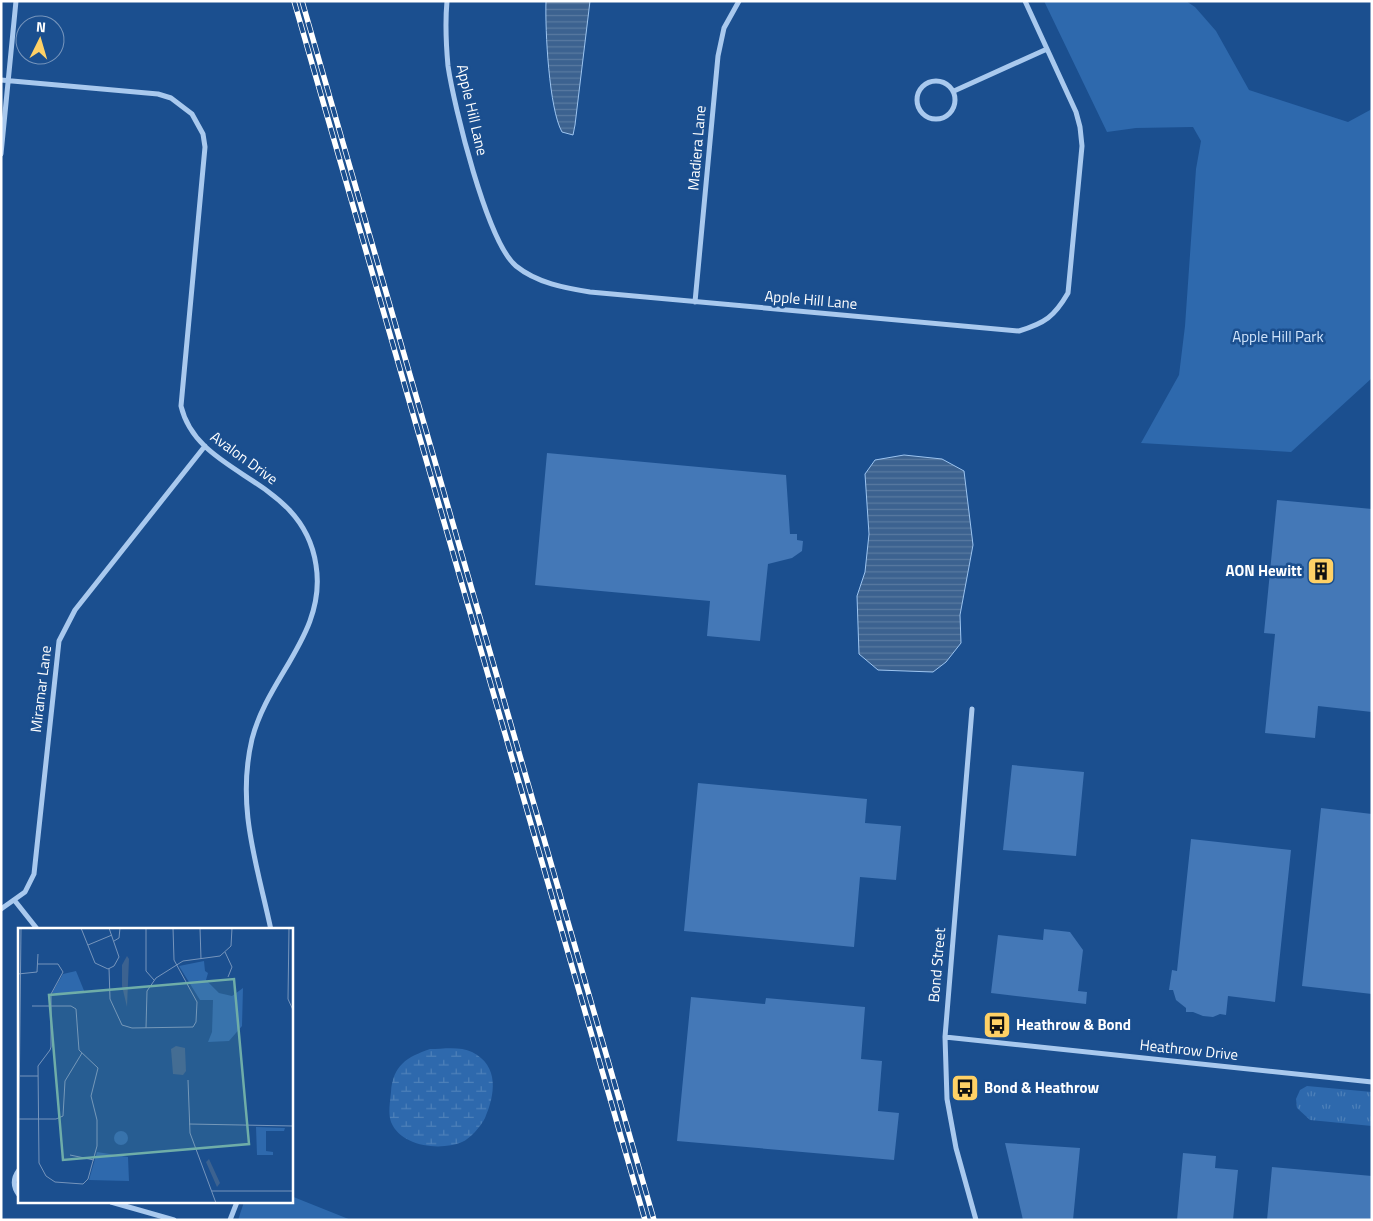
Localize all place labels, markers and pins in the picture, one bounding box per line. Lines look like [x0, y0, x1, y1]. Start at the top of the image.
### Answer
building icon: AON Hewitt [1306, 556, 1336, 586]
place label: AON Hewitt [1226, 559, 1303, 582]
bus stop icon: Heathrow & Bond [982, 1010, 1012, 1040]
place label: Heathrow & Bond [1016, 1013, 1131, 1036]
bus stop icon: Bond & Heathrow [950, 1073, 980, 1103]
place label: Bond & Heathrow [984, 1076, 1099, 1099]

